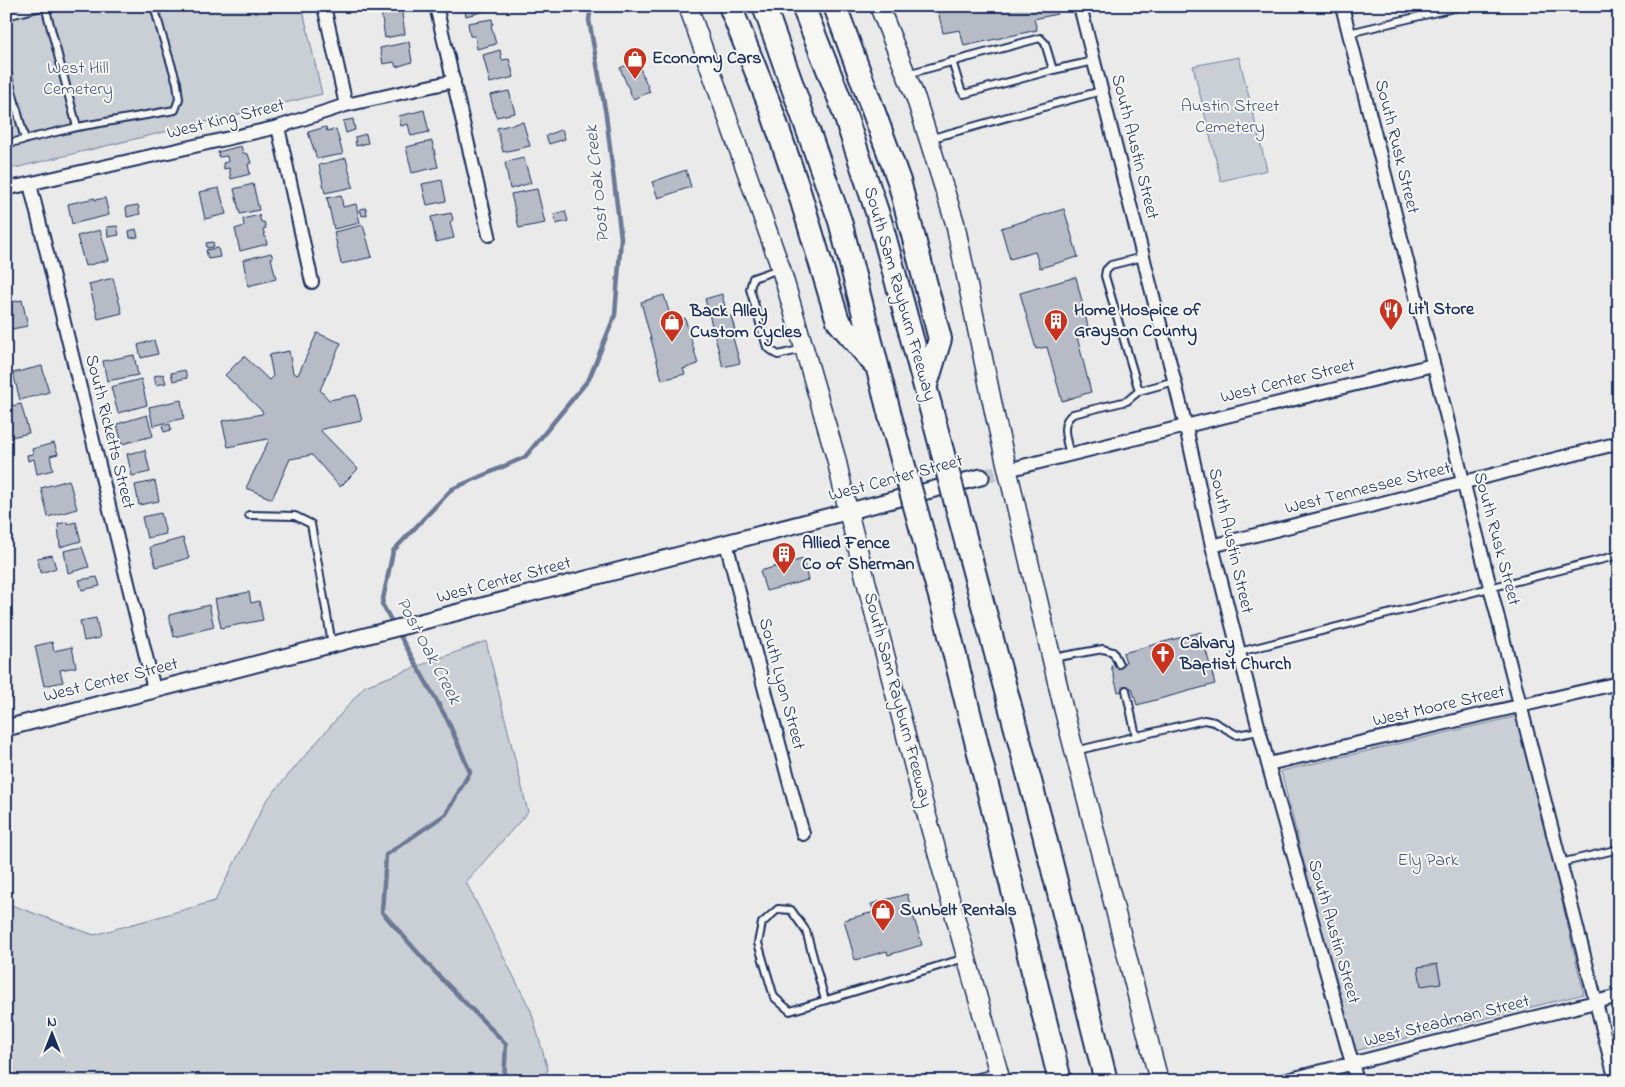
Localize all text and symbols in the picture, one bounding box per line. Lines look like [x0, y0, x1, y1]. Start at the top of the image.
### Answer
shop icon: Economy Cars [622, 46, 648, 80]
place label: Economy Cars [652, 46, 761, 73]
park label: West Hill Cemetery [43, 56, 113, 103]
street label: South Austin Street [1103, 72, 1165, 222]
street label: South Rusk Street [1367, 77, 1425, 217]
street label: West King Street [164, 93, 288, 148]
park label: Austin Street Cemetery [1181, 94, 1279, 141]
water label: Post Oak Creek [578, 123, 618, 244]
street label: South Sam Rayburn Freeway [856, 184, 942, 404]
restaurant icon: Lit'l Store [1378, 297, 1404, 331]
place label: Lit'l Store [1408, 297, 1475, 323]
place label: Home Hospice of Grayson County [1074, 298, 1201, 346]
place label: Back Alley Custom Cycles [689, 299, 802, 347]
building icon: Home Hospice of Grayson County [1043, 308, 1069, 342]
shop icon: Back Alley Custom Cycles [659, 309, 685, 343]
street label: South Ricketts Street [77, 352, 141, 512]
street label: West Center Street [1218, 353, 1358, 411]
street label: West Center Street [826, 449, 966, 509]
street label: West Tennessee Street [1282, 456, 1454, 522]
street label: South Austin Street [1201, 466, 1259, 616]
street label: South Rusk Street [1466, 469, 1526, 609]
place label: Allied Fence Co of Sherman [802, 531, 914, 578]
building icon: Allied Fence Co of Sherman [771, 541, 797, 575]
street label: West Center Street [434, 551, 574, 611]
street label: South Sam Rayburn Freeway [856, 589, 938, 811]
water label: Post Oak Creek [388, 593, 468, 710]
street label: South Lyon Street [751, 615, 811, 753]
place label: Calvary Baptist Church [1179, 631, 1292, 678]
church icon: Calvary Baptist Church [1150, 641, 1176, 675]
street label: West Center Street [41, 652, 181, 710]
street label: West Moore Street [1370, 679, 1508, 735]
park label: Ely Park [1398, 848, 1459, 874]
street label: South Austin Street [1300, 857, 1366, 1007]
shop icon: Sunbelt Rentals [870, 898, 896, 932]
place label: Sunbelt Rentals [900, 898, 1017, 924]
street label: West Steadman Street [1362, 989, 1532, 1055]
north arrow [28, 1010, 78, 1060]
text: N [47, 1012, 57, 1033]

